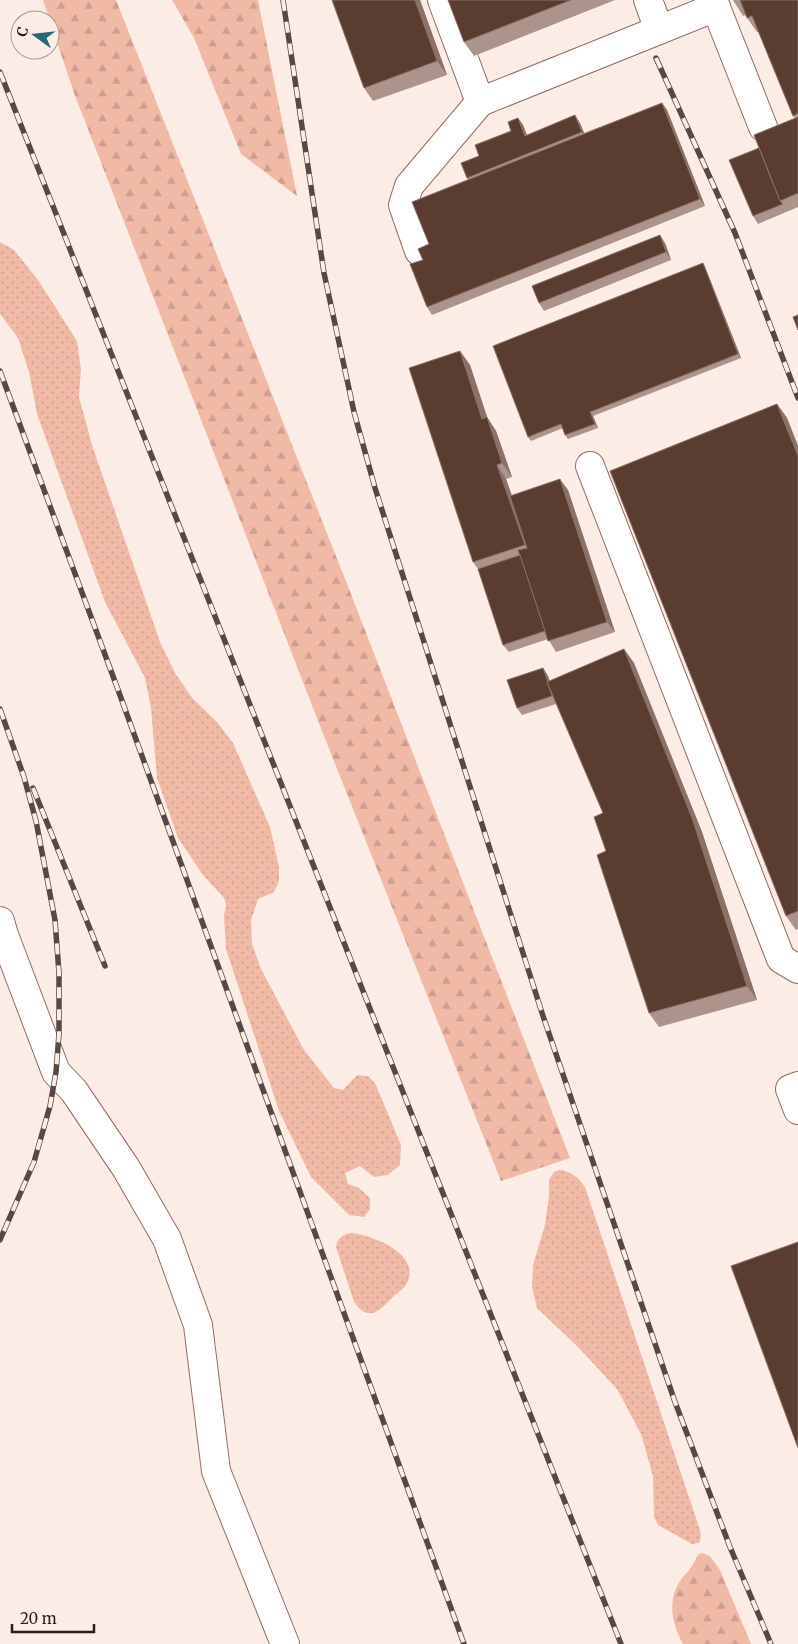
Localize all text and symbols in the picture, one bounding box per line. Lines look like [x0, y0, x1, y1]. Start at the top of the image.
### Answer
north arrow [10, 10, 60, 60]
text: С [13, 25, 32, 38]
scale bar [12, 1602, 95, 1634]
text: 20 m [20, 1609, 57, 1628]

